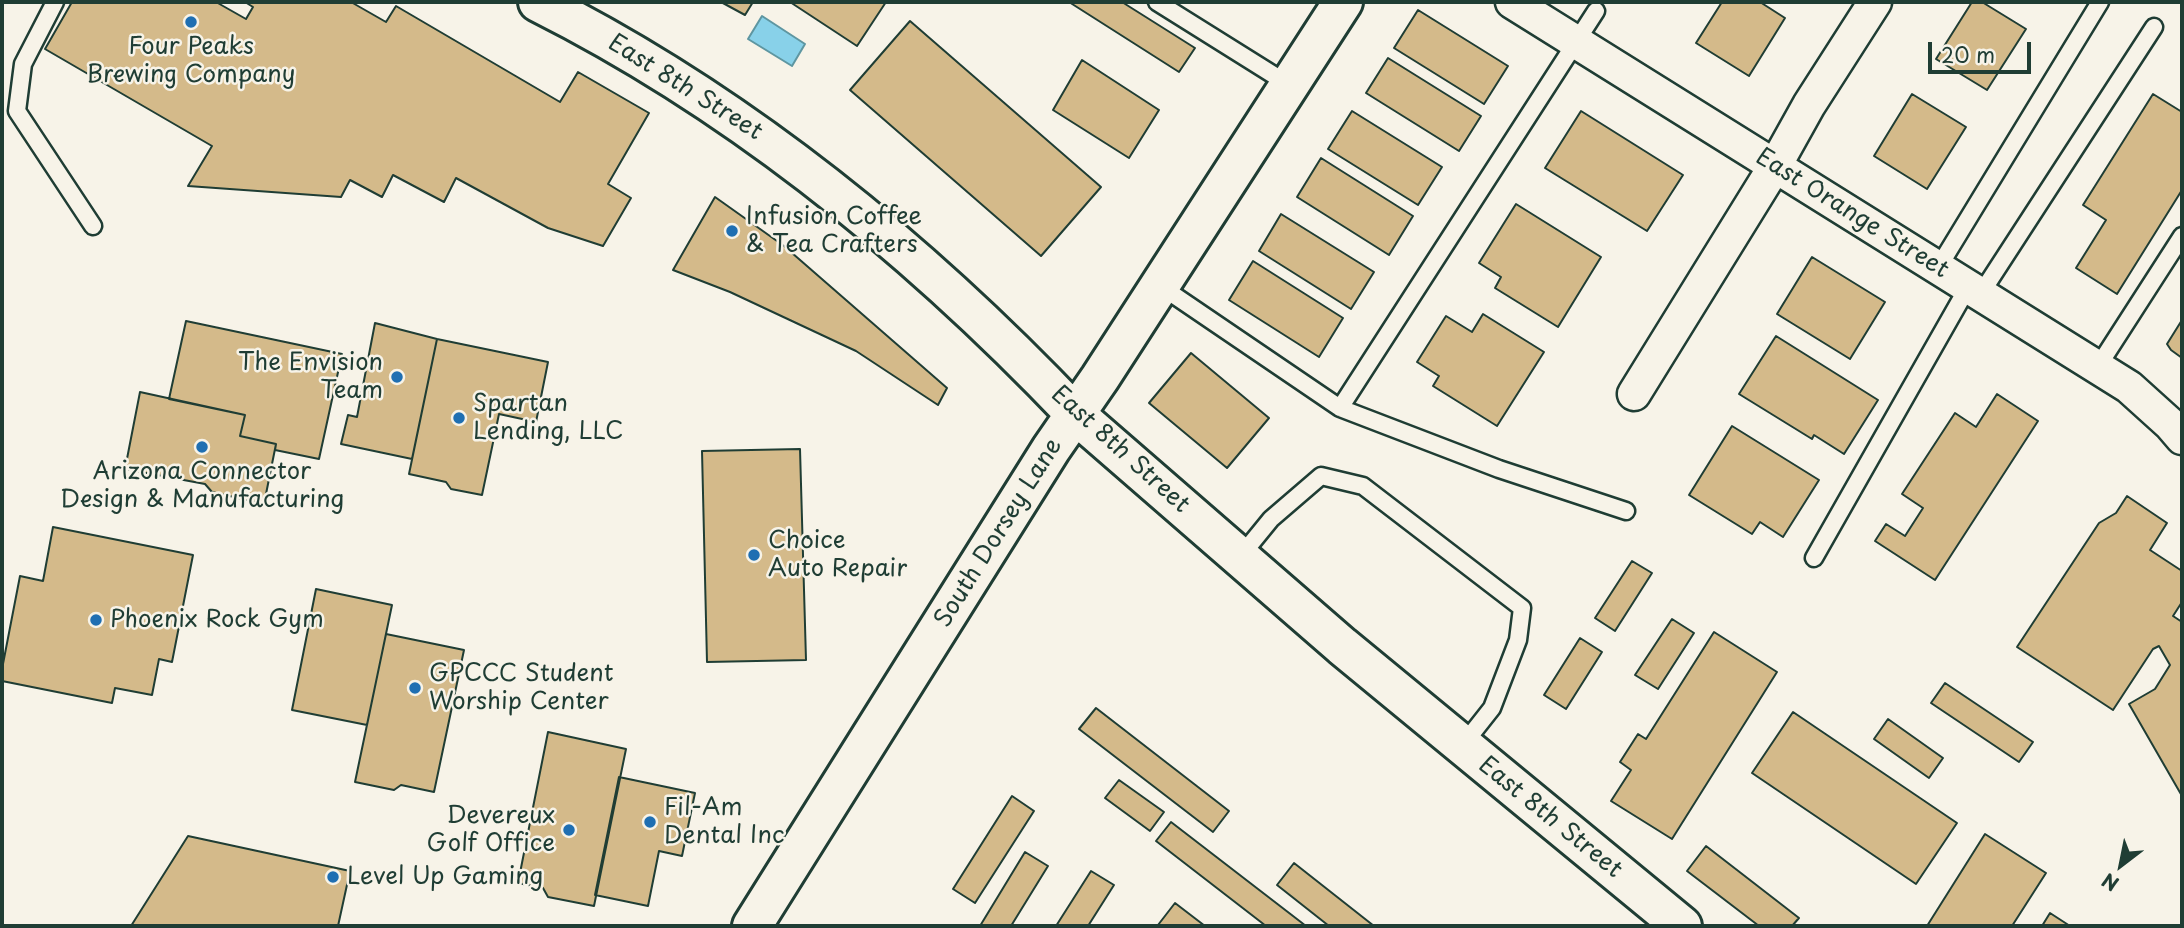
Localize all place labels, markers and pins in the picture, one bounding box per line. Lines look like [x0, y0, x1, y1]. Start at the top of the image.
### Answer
marker: Four Peaks Brewing Company [183, 14, 199, 30]
place label: Four Peaks Brewing Company [87, 33, 295, 89]
place label: Infusion Coffee & Tea Crafters [746, 203, 922, 259]
marker: Infusion Coffee & Tea Crafters [724, 223, 740, 239]
place label: The Envision Team [238, 349, 383, 405]
marker: The Envision Team [389, 369, 405, 385]
place label: Spartan Lending, LLC [473, 390, 623, 446]
marker: Spartan Lending, LLC [451, 410, 467, 426]
marker: Arizona Connector Design & Manufacturing [194, 439, 210, 455]
place label: Arizona Connector Design & Manufacturing [60, 458, 344, 514]
place label: Choice Auto Repair [768, 527, 907, 583]
marker: Choice Auto Repair [746, 547, 762, 563]
place label: Phoenix Rock Gym [110, 606, 324, 634]
marker: Phoenix Rock Gym [88, 612, 104, 628]
place label: GPCCC Student Worship Center [429, 660, 614, 716]
marker: GPCCC Student Worship Center [407, 680, 423, 696]
place label: Fil-Am Dental Inc [664, 794, 784, 850]
place label: Devereux Golf Office [427, 802, 555, 858]
marker: Fil-Am Dental Inc [642, 814, 658, 830]
marker: Devereux Golf Office [561, 822, 577, 838]
place label: Level Up Gaming [347, 863, 543, 891]
marker: Level Up Gaming [325, 869, 341, 885]

